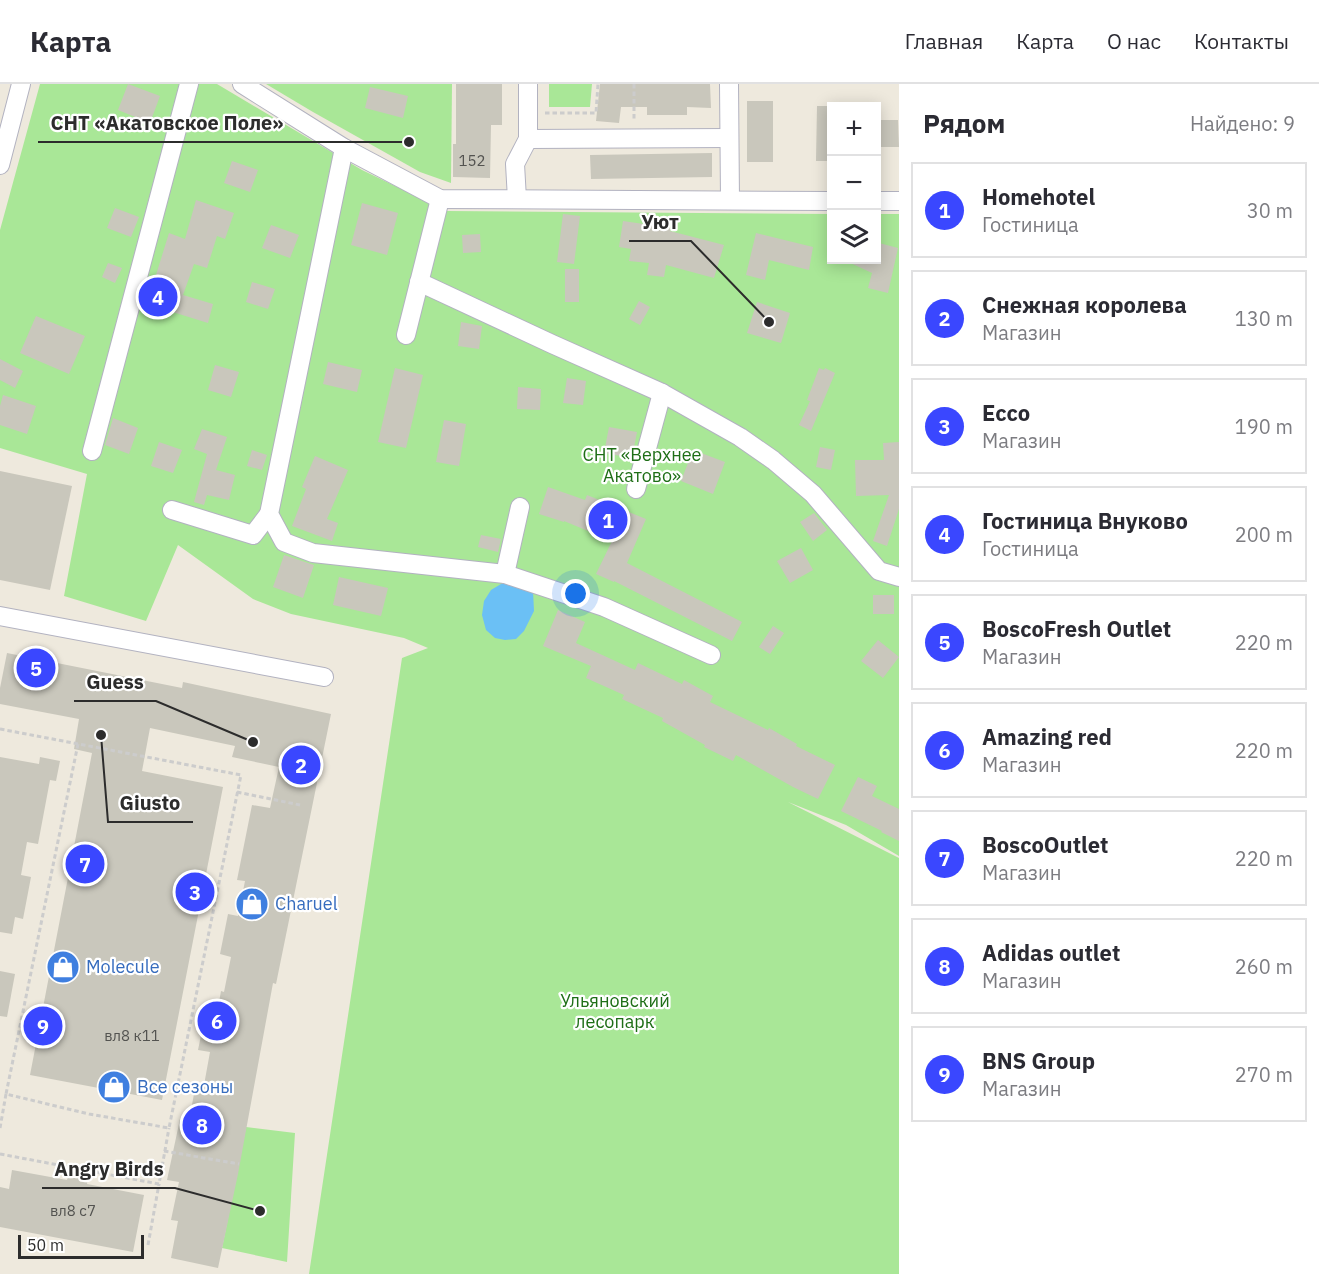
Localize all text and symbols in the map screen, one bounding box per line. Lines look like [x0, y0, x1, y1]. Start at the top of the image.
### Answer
text: Карта [30, 23, 111, 60]
text: Главная [905, 27, 983, 55]
text: Карта [1016, 27, 1074, 55]
text: О нас [1107, 27, 1161, 55]
text: Контакты [1194, 27, 1289, 55]
map controls [827, 102, 881, 264]
button: + [827, 102, 881, 156]
callout: СНТ «Акатовское Поле» [38, 104, 295, 142]
text: Рядом [923, 106, 1005, 140]
text: СНТ «Акатовское Поле» [50, 109, 284, 136]
text: Найдено: 9 [1190, 110, 1295, 137]
house number: 152 [458, 151, 486, 170]
button: − [827, 156, 881, 210]
text: Homehotel [982, 182, 1095, 211]
text: 1 [939, 197, 951, 224]
text: 30 m [1247, 197, 1293, 224]
callout: Уют [629, 203, 691, 241]
text: Уют [641, 208, 679, 235]
button: layers [827, 210, 881, 264]
text: Гостиница [982, 211, 1079, 238]
pin: 4 [138, 274, 178, 320]
text: Снежная королева [982, 290, 1187, 319]
text: 2 [939, 305, 951, 332]
text: 130 m [1235, 305, 1293, 332]
text: Магазин [982, 319, 1062, 346]
text: Ecco [982, 398, 1030, 427]
text: 3 [939, 413, 951, 440]
text: 190 m [1235, 413, 1293, 440]
text: Магазин [982, 427, 1062, 454]
park label: СНТ «Верхнее Акатово» [582, 443, 702, 487]
pin: 1 [588, 498, 628, 542]
text: Гостиница Внуково [982, 506, 1188, 535]
text: 4 [939, 521, 951, 548]
text: 200 m [1235, 521, 1293, 548]
text: Гостиница [982, 535, 1079, 562]
your location [561, 579, 590, 608]
text: BoscoFresh Outlet [982, 614, 1171, 643]
text: 5 [939, 629, 951, 656]
text: 220 m [1235, 629, 1293, 656]
text: Магазин [982, 643, 1062, 670]
pin: 5 [16, 646, 56, 690]
callout: Guess [74, 663, 156, 701]
text: Guess [86, 668, 144, 695]
text: Amazing red [982, 722, 1112, 751]
text: 6 [939, 737, 951, 764]
text: 220 m [1235, 737, 1293, 764]
pin: 2 [282, 742, 320, 788]
text: Магазин [982, 751, 1062, 778]
callout: Giusto [108, 784, 193, 822]
text: Giusto [120, 789, 180, 816]
text: BoscoOutlet [982, 830, 1109, 859]
pin: 7 [66, 842, 104, 886]
text: 7 [939, 845, 951, 872]
text: 220 m [1235, 845, 1293, 872]
text: Магазин [982, 859, 1062, 886]
pin: 3 [176, 870, 214, 914]
shop icon: Charuel [234, 886, 270, 922]
place label: Charuel [275, 892, 338, 915]
text: Adidas outlet [982, 938, 1120, 967]
shop icon: Molecule [45, 949, 81, 985]
text: 8 [939, 953, 951, 980]
text: 260 m [1235, 953, 1293, 980]
place label: Molecule [86, 955, 160, 978]
text: Магазин [982, 967, 1062, 994]
park label: Ульяновский лесопарк [560, 989, 670, 1033]
pin: 6 [198, 998, 236, 1044]
pin: 9 [24, 1004, 63, 1048]
house number: вл8 к11 [104, 1026, 160, 1045]
text: BNS Group [982, 1046, 1095, 1075]
text: 9 [939, 1061, 951, 1088]
text: 270 m [1235, 1061, 1293, 1088]
shop icon: Все сезоны [96, 1069, 132, 1105]
place label: Все сезоны [137, 1075, 233, 1098]
text: Магазин [982, 1075, 1062, 1102]
pin: 8 [182, 1102, 222, 1148]
callout: Angry Birds [42, 1150, 175, 1188]
text: Angry Birds [54, 1155, 164, 1182]
house number: вл8 с7 [50, 1201, 96, 1220]
scale bar [18, 1232, 144, 1260]
text: 50 m [27, 1235, 64, 1255]

